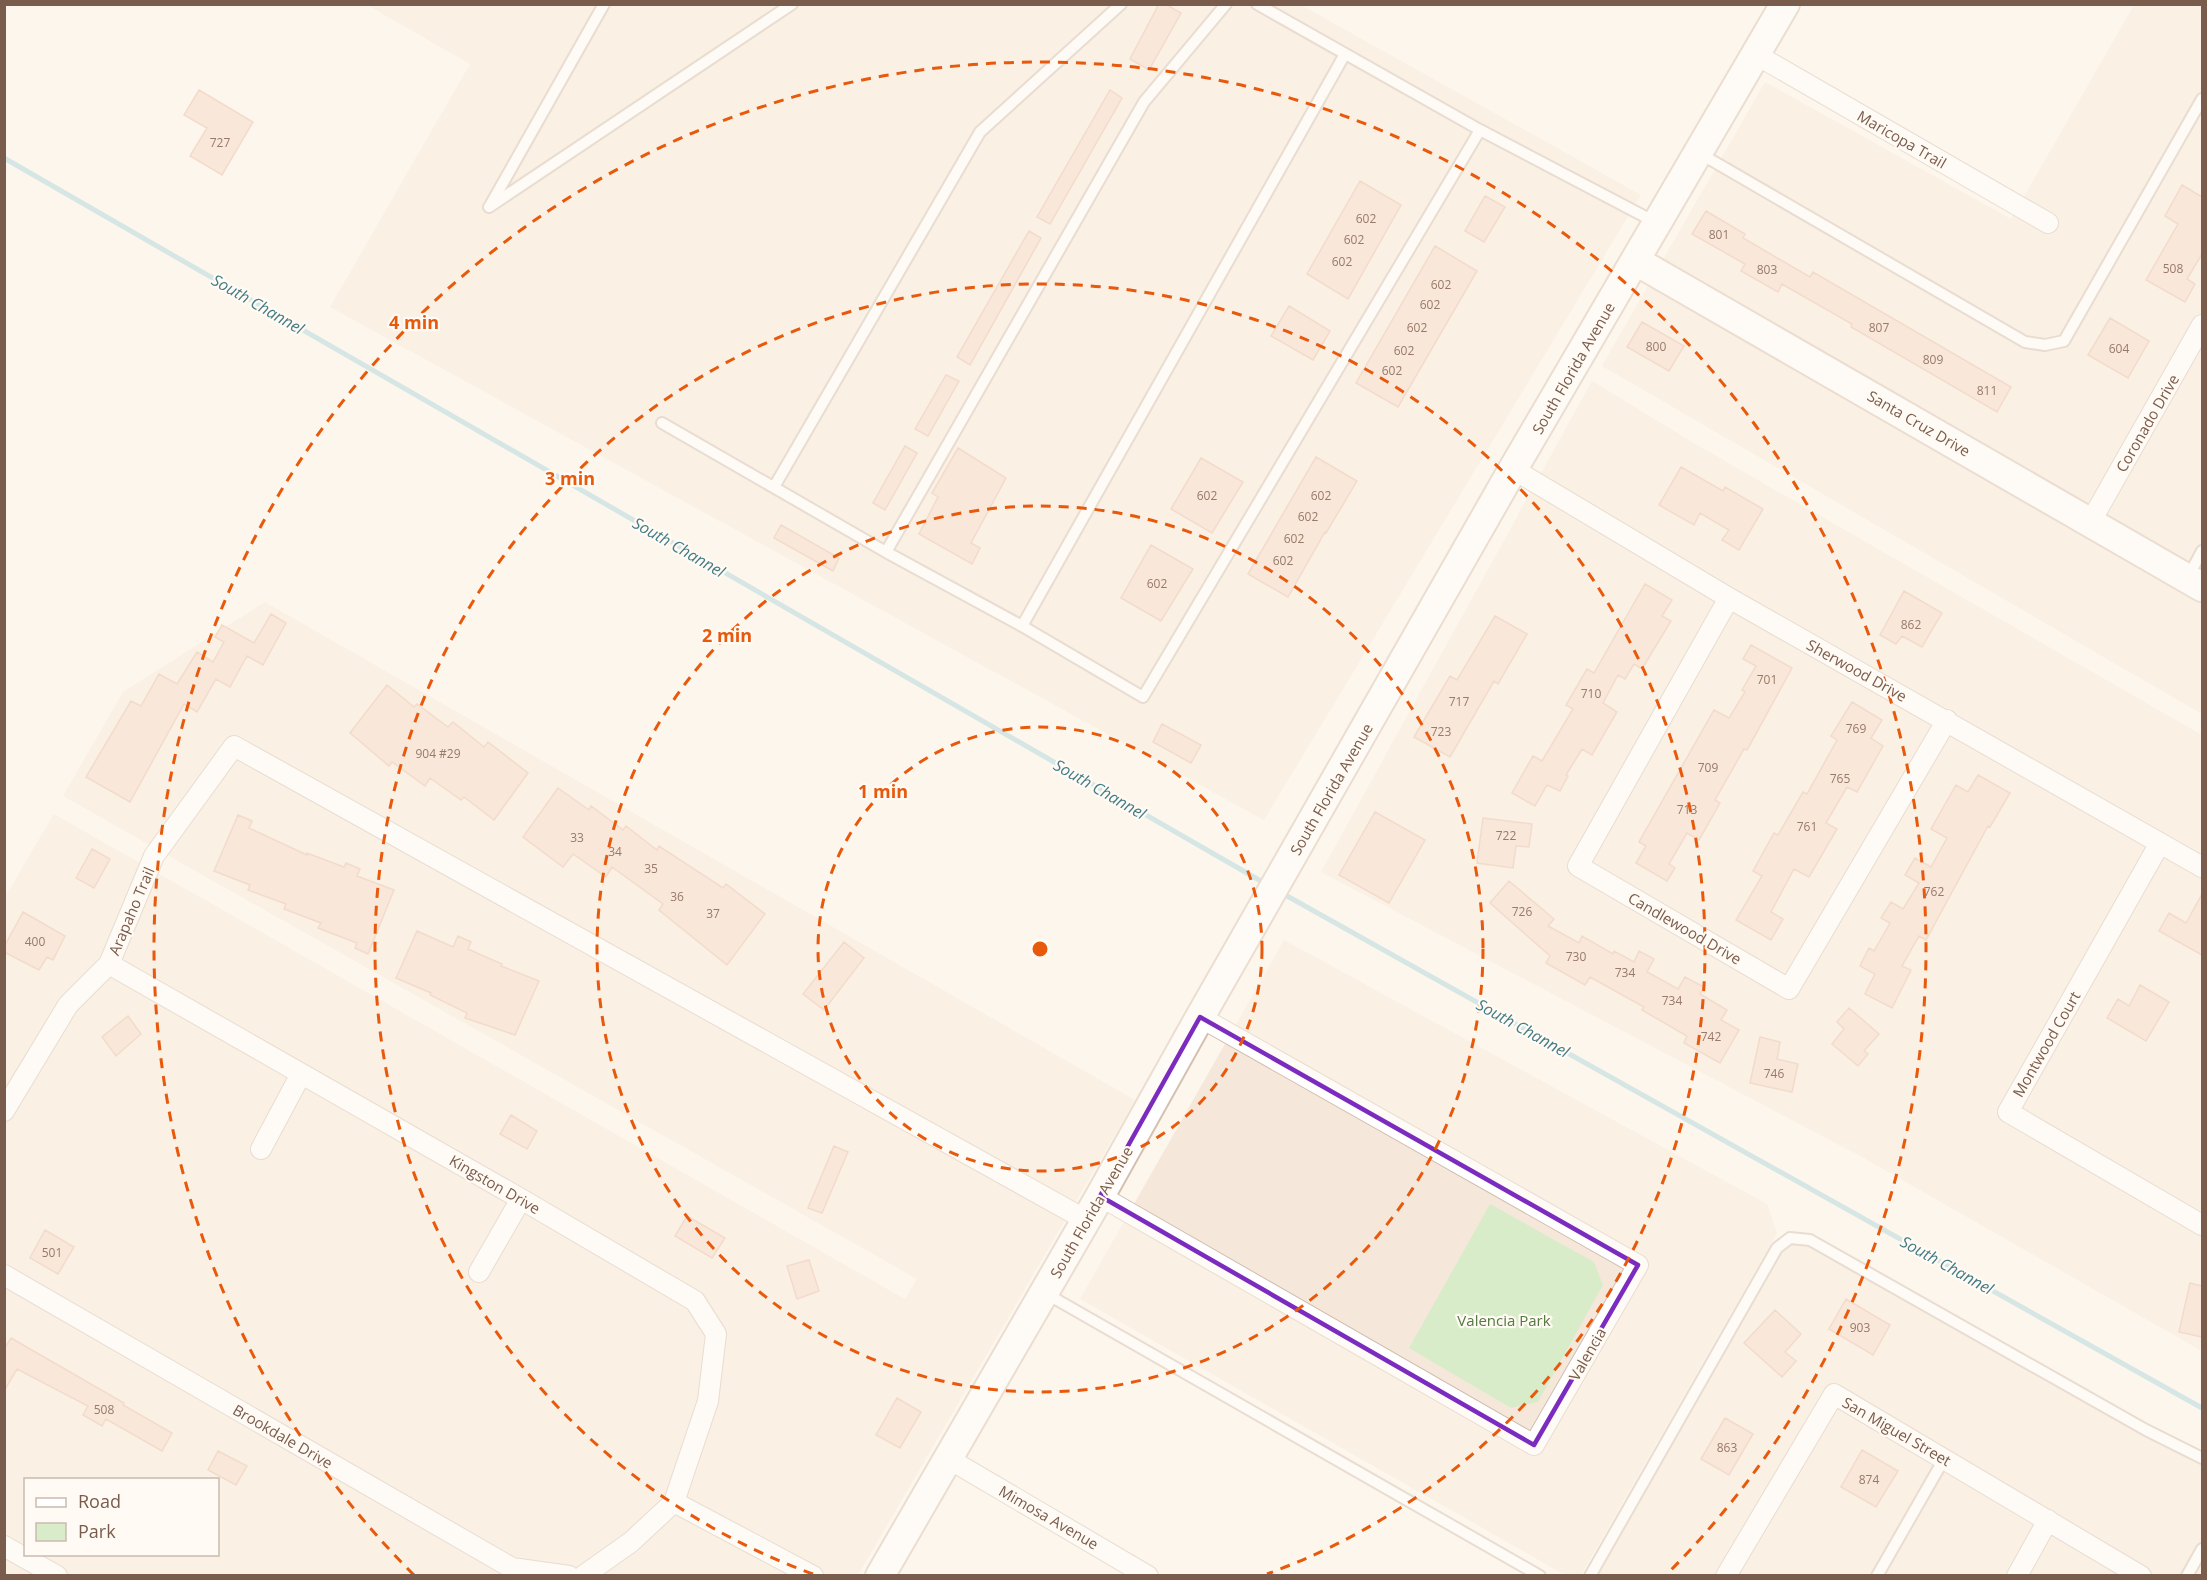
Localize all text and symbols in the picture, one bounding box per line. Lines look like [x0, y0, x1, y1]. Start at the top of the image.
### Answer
street label: Maricopa Trail [1854, 105, 1950, 173]
house number: 727 [210, 134, 230, 151]
house number: 602 [1356, 210, 1376, 227]
house number: 801 [1709, 226, 1729, 243]
house number: 602 [1344, 231, 1364, 248]
house number: 602 [1332, 253, 1352, 270]
house number: 508 [2163, 260, 2183, 277]
house number: 803 [1757, 261, 1777, 278]
water label: South Channel [208, 269, 309, 340]
house number: 602 [1431, 276, 1451, 293]
house number: 602 [1420, 296, 1440, 313]
street label: South Florida Avenue [1527, 298, 1619, 438]
text: 4 min [389, 310, 439, 334]
house number: 602 [1407, 319, 1427, 336]
house number: 807 [1869, 319, 1889, 336]
house number: 800 [1646, 338, 1666, 355]
house number: 604 [2109, 340, 2129, 357]
house number: 602 [1394, 342, 1414, 359]
house number: 809 [1923, 351, 1943, 368]
house number: 602 [1382, 362, 1402, 379]
street label: Coronado Drive [2111, 370, 2183, 476]
house number: 811 [1977, 382, 1997, 399]
street label: Santa Cruz Drive [1864, 385, 1974, 461]
text: 3 min [545, 466, 595, 490]
house number: 602 [1197, 487, 1217, 504]
house number: 602 [1311, 487, 1331, 504]
house number: 602 [1298, 508, 1318, 525]
water label: South Channel [629, 512, 730, 583]
house number: 602 [1284, 530, 1304, 547]
house number: 602 [1273, 552, 1293, 569]
house number: 602 [1147, 575, 1167, 592]
house number: 862 [1901, 616, 1921, 633]
text: 2 min [702, 623, 752, 647]
street label: Sherwood Drive [1803, 634, 1911, 706]
house number: 701 [1757, 671, 1777, 688]
house number: 710 [1581, 685, 1601, 702]
house number: 717 [1449, 693, 1469, 710]
street label: South Florida Avenue [1285, 719, 1377, 859]
house number: 769 [1846, 720, 1866, 737]
house number: 723 [1431, 723, 1451, 740]
house number: 904 #29 [415, 745, 461, 762]
water label: South Channel [1050, 754, 1151, 825]
house number: 709 [1698, 759, 1718, 776]
house number: 765 [1830, 770, 1850, 787]
text: 1 min [858, 779, 908, 803]
house number: 713 [1677, 801, 1697, 818]
house number: 761 [1797, 818, 1817, 835]
house number: 722 [1496, 827, 1516, 844]
house number: 33 [570, 829, 584, 846]
house number: 34 [608, 843, 622, 860]
house number: 35 [644, 860, 658, 877]
street label: Arapaho Trail [103, 864, 159, 958]
house number: 762 [1924, 883, 1944, 900]
street label: Candlewood Drive [1625, 887, 1745, 969]
house number: 36 [670, 888, 684, 905]
house number: 726 [1512, 903, 1532, 920]
house number: 37 [706, 905, 720, 922]
house number: 400 [25, 933, 45, 950]
centre of rings [1030, 939, 1050, 959]
house number: 730 [1566, 948, 1586, 965]
house number: 734 [1615, 964, 1635, 981]
street label: Montwood Court [2008, 987, 2084, 1101]
house number: 734 [1662, 992, 1682, 1009]
water label: South Channel [1473, 993, 1574, 1063]
house number: 742 [1701, 1028, 1721, 1045]
house number: 746 [1764, 1065, 1784, 1082]
street label: South Florida Avenue [1045, 1142, 1137, 1282]
street label: Kingston Drive [446, 1150, 544, 1218]
water label: South Channel [1897, 1230, 1998, 1300]
house number: 501 [42, 1244, 62, 1261]
park label: Valencia Park [1457, 1310, 1551, 1330]
house number: 903 [1850, 1319, 1870, 1336]
street label: Valencia [1564, 1324, 1610, 1384]
street label: San Miguel Street [1839, 1392, 1955, 1470]
street label: Brookdale Drive [229, 1399, 337, 1473]
house number: 508 [94, 1401, 114, 1418]
house number: 863 [1717, 1439, 1737, 1456]
house number: 874 [1859, 1471, 1879, 1488]
legend [24, 1478, 219, 1556]
street label: Mimosa Avenue [996, 1480, 1102, 1554]
text: Road [78, 1489, 121, 1513]
text: Park [78, 1519, 116, 1543]

